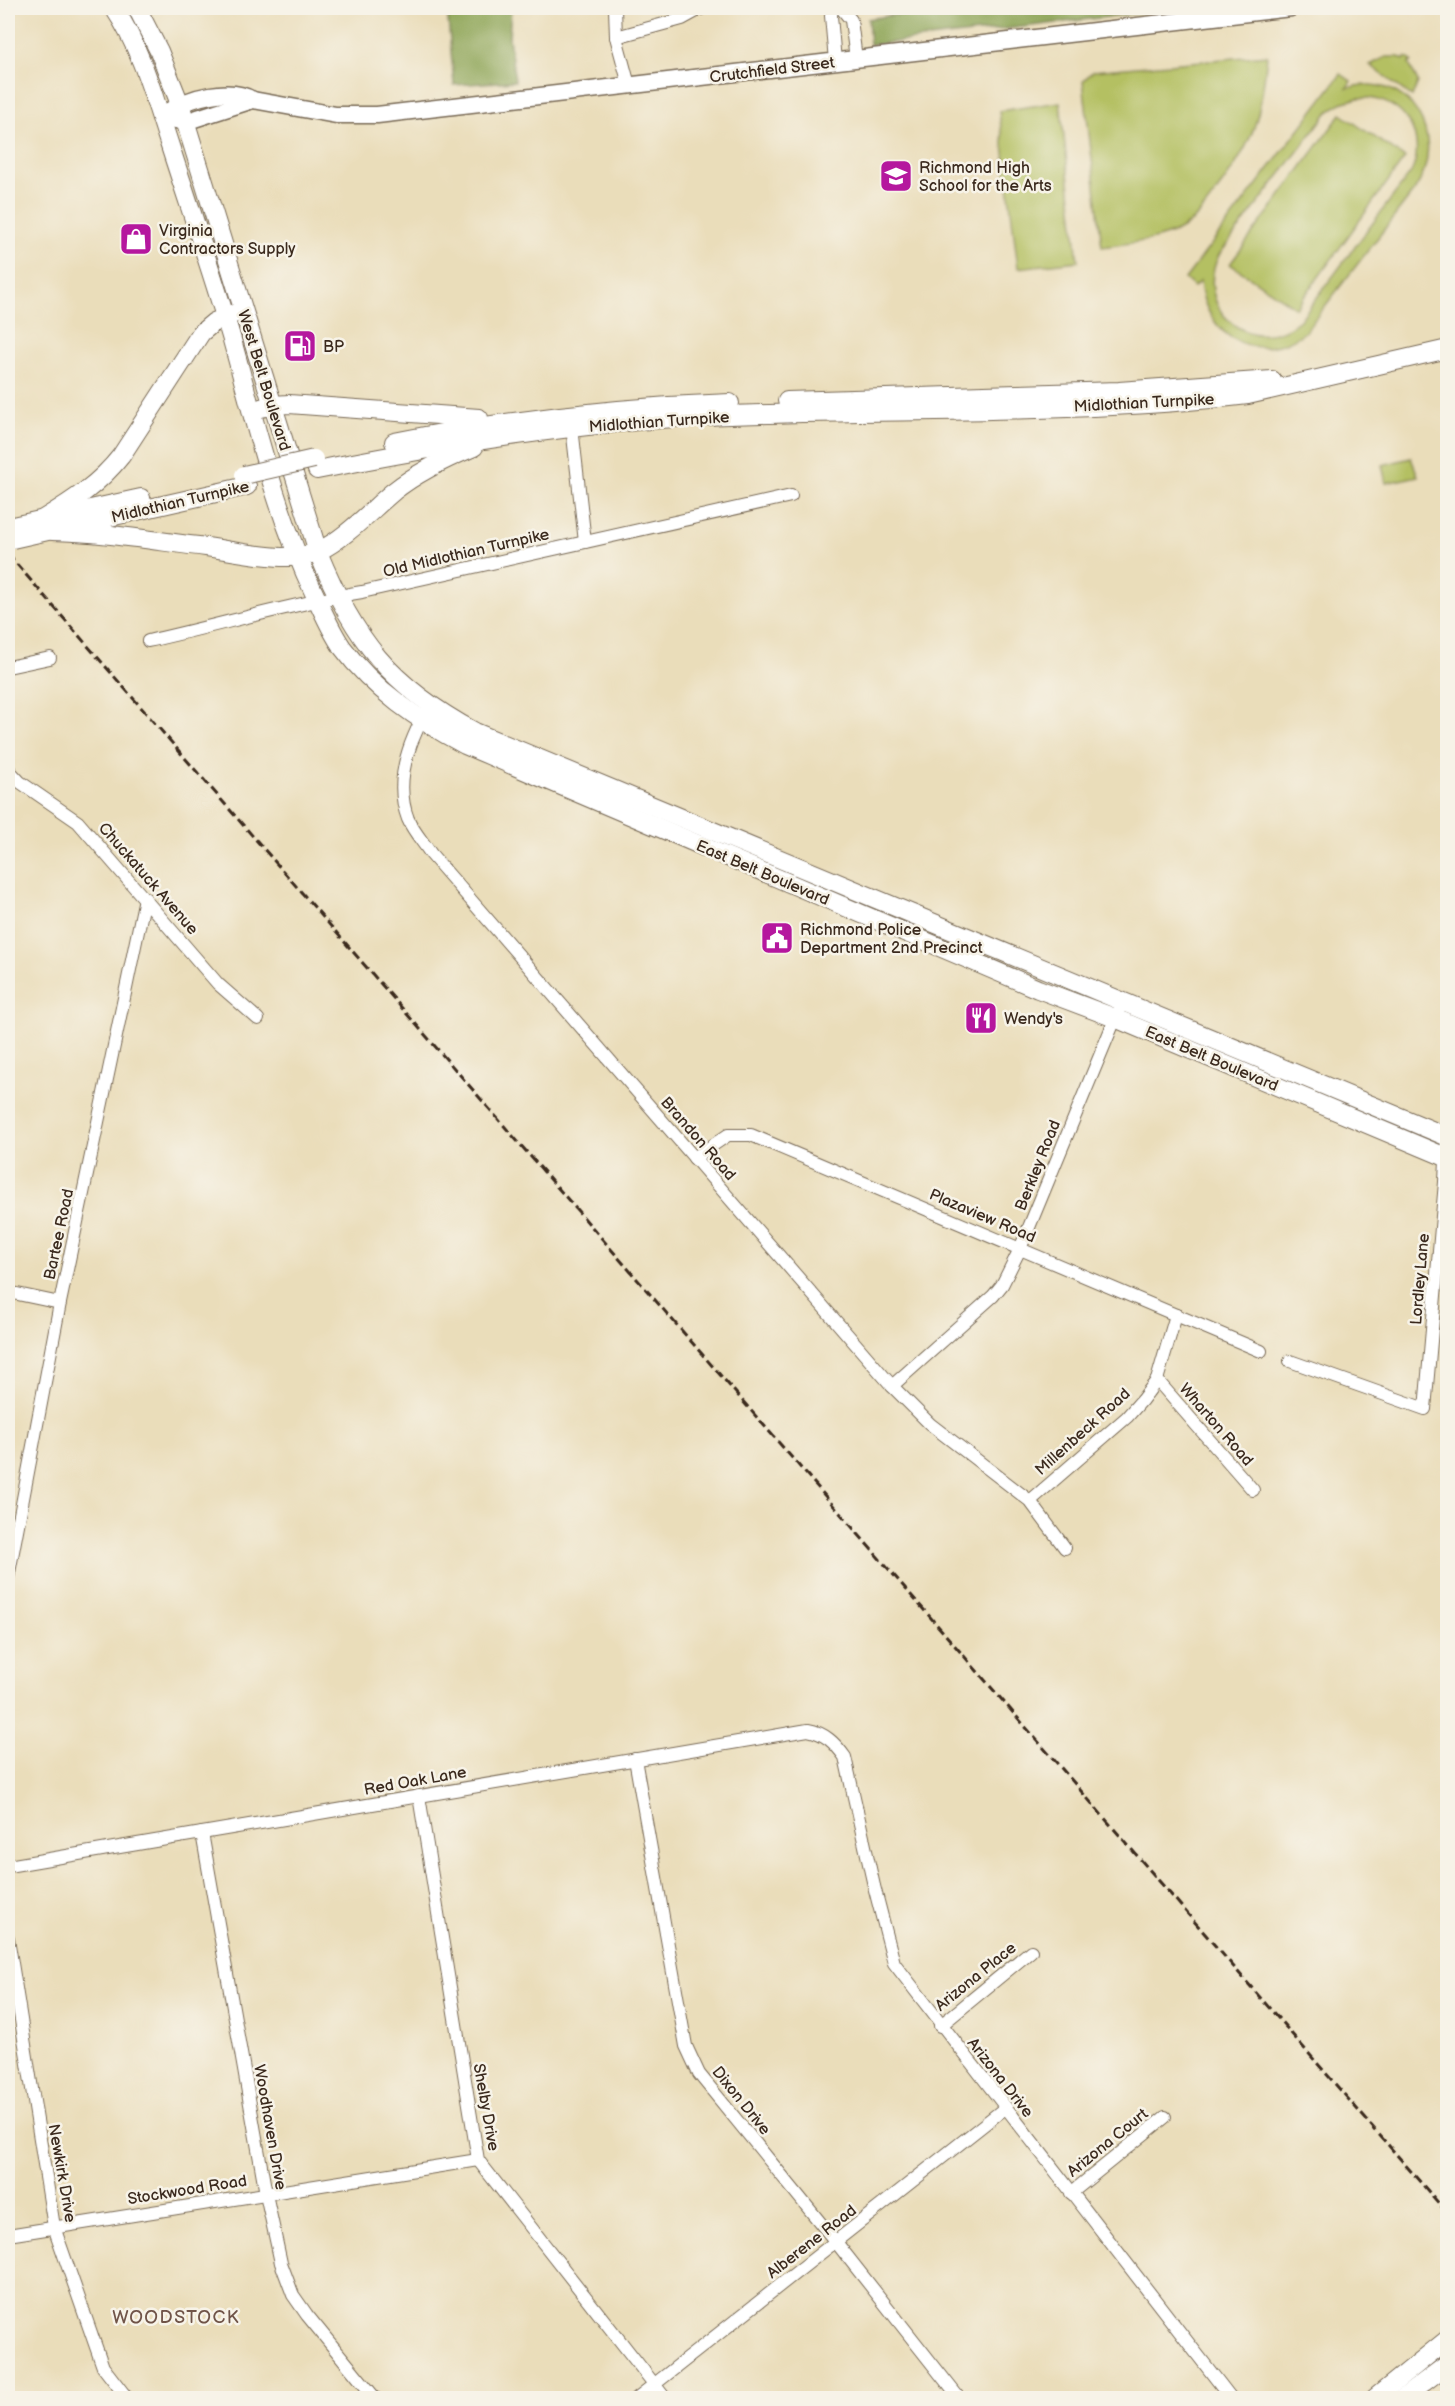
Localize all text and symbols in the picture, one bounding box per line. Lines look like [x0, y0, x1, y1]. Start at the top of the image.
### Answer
street label: Crutchfield Street [709, 53, 836, 88]
school or university icon: Richmond High School for the Arts [878, 158, 914, 194]
place label: Richmond High School for the Arts [919, 159, 1052, 196]
shop icon: Virginia Contractors Supply [118, 221, 154, 257]
place label: Virginia Contractors Supply [159, 222, 296, 259]
street label: West Belt Boulevard [233, 308, 294, 453]
fuel station icon: BP [282, 328, 318, 364]
place label: BP [323, 338, 344, 357]
street label: Midlothian Turnpike [1073, 390, 1215, 417]
street label: Midlothian Turnpike [588, 408, 730, 437]
street label: Midlothian Turnpike [110, 477, 252, 528]
street label: Old Midlothian Turnpike [381, 525, 552, 582]
street label: Chuckatuck Avenue [94, 819, 202, 939]
street label: East Belt Boulevard [693, 837, 832, 910]
public building icon: Richmond Police Department 2nd Precinct [759, 920, 795, 956]
place label: Richmond Police Department 2nd Precinct [800, 921, 983, 958]
restaurant icon: Wendy's [963, 1000, 999, 1036]
place label: Wendy's [1004, 1010, 1063, 1029]
street label: East Belt Boulevard [1142, 1023, 1281, 1096]
street label: Brandon Road [656, 1093, 739, 1185]
street label: Berkley Road [1012, 1117, 1065, 1214]
street label: Plazaview Road [926, 1185, 1038, 1247]
street label: Bartee Road [41, 1187, 78, 1281]
street label: Lordley Lane [1407, 1232, 1434, 1326]
street label: Wharton Road [1175, 1380, 1257, 1470]
street label: Millenbeck Road [1032, 1385, 1134, 1480]
street label: Red Oak Lane [362, 1763, 469, 1800]
street label: Arizona Place [932, 1938, 1021, 2016]
street label: Arizona Drive [963, 2034, 1037, 2122]
street label: Shelby Drive [468, 2062, 503, 2153]
street label: Woodhaven Drive [249, 2063, 290, 2192]
street label: Dixon Drive [708, 2063, 774, 2139]
street label: Arizona Court [1064, 2105, 1152, 2181]
street label: Newkirk Drive [44, 2123, 80, 2224]
street label: Stockwood Road [126, 2172, 248, 2209]
street label: Alberene Road [763, 2201, 860, 2283]
district label: WOODSTOCK [112, 2307, 240, 2328]

